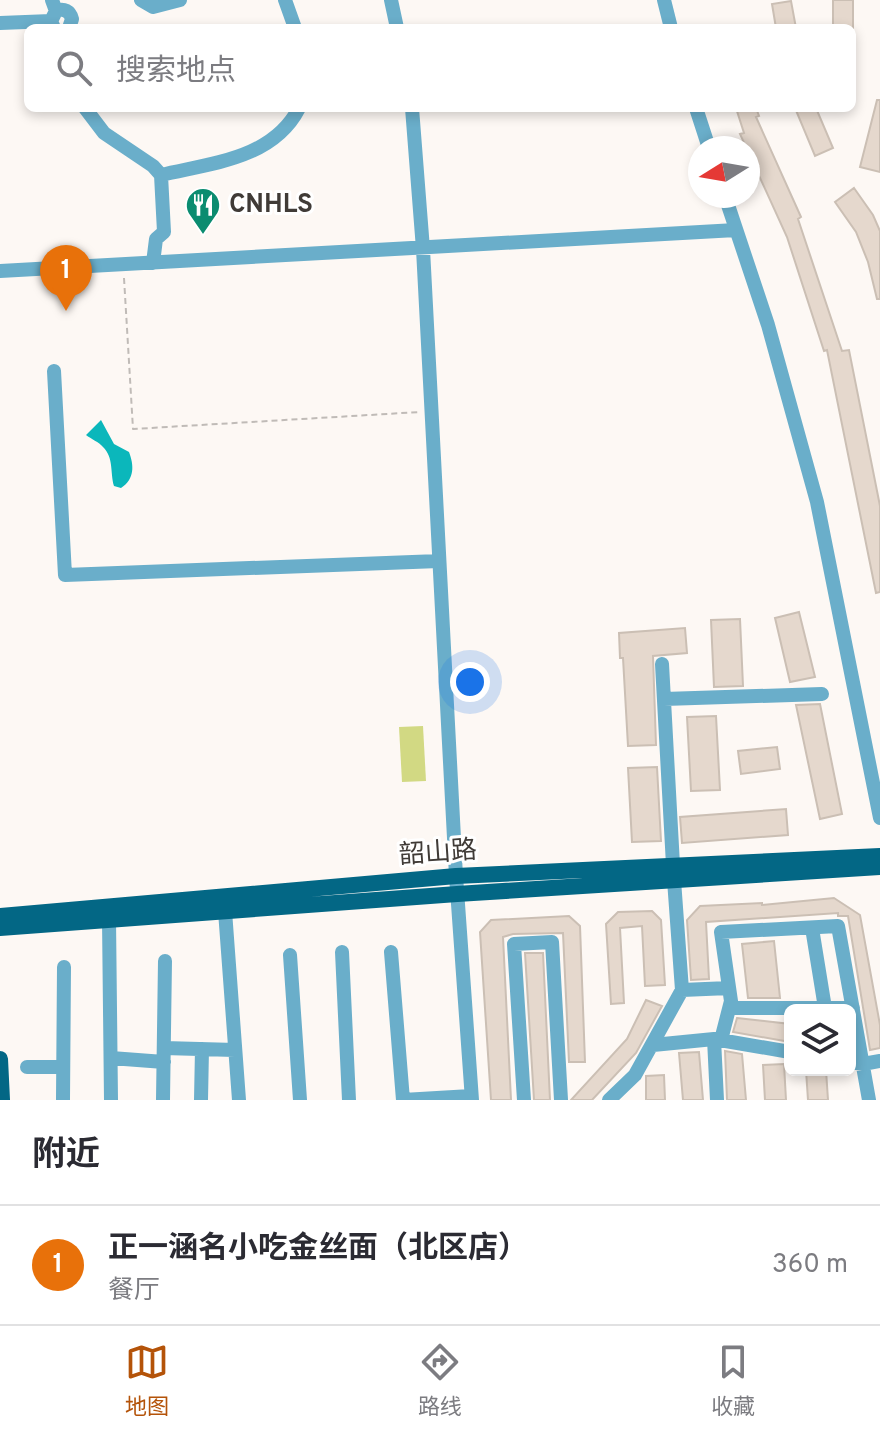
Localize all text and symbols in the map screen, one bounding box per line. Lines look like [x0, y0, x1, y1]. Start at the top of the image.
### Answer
search box [24, 24, 856, 112]
icon: search [52, 46, 96, 90]
text: 搜索地点 [116, 54, 236, 91]
north arrow [688, 136, 760, 208]
restaurant icon: CNHLS [184, 186, 222, 236]
place label: CNHLS [229, 189, 313, 222]
pin: 1 [40, 245, 92, 311]
your location [450, 662, 490, 702]
street label: 韶山路 [398, 835, 478, 873]
map controls [784, 1004, 856, 1076]
button: layers [784, 1004, 856, 1076]
text: 附近 [32, 1135, 100, 1178]
text: 正一涵名小吃金丝面（北区店） [108, 1231, 528, 1268]
text: 1 [53, 1249, 63, 1282]
text: 360 m [772, 1249, 848, 1282]
text: 餐厅 [108, 1275, 160, 1308]
tab: 地图 [125, 1340, 169, 1422]
tab: 路线 [418, 1340, 462, 1422]
tab: 收藏 [711, 1340, 755, 1422]

